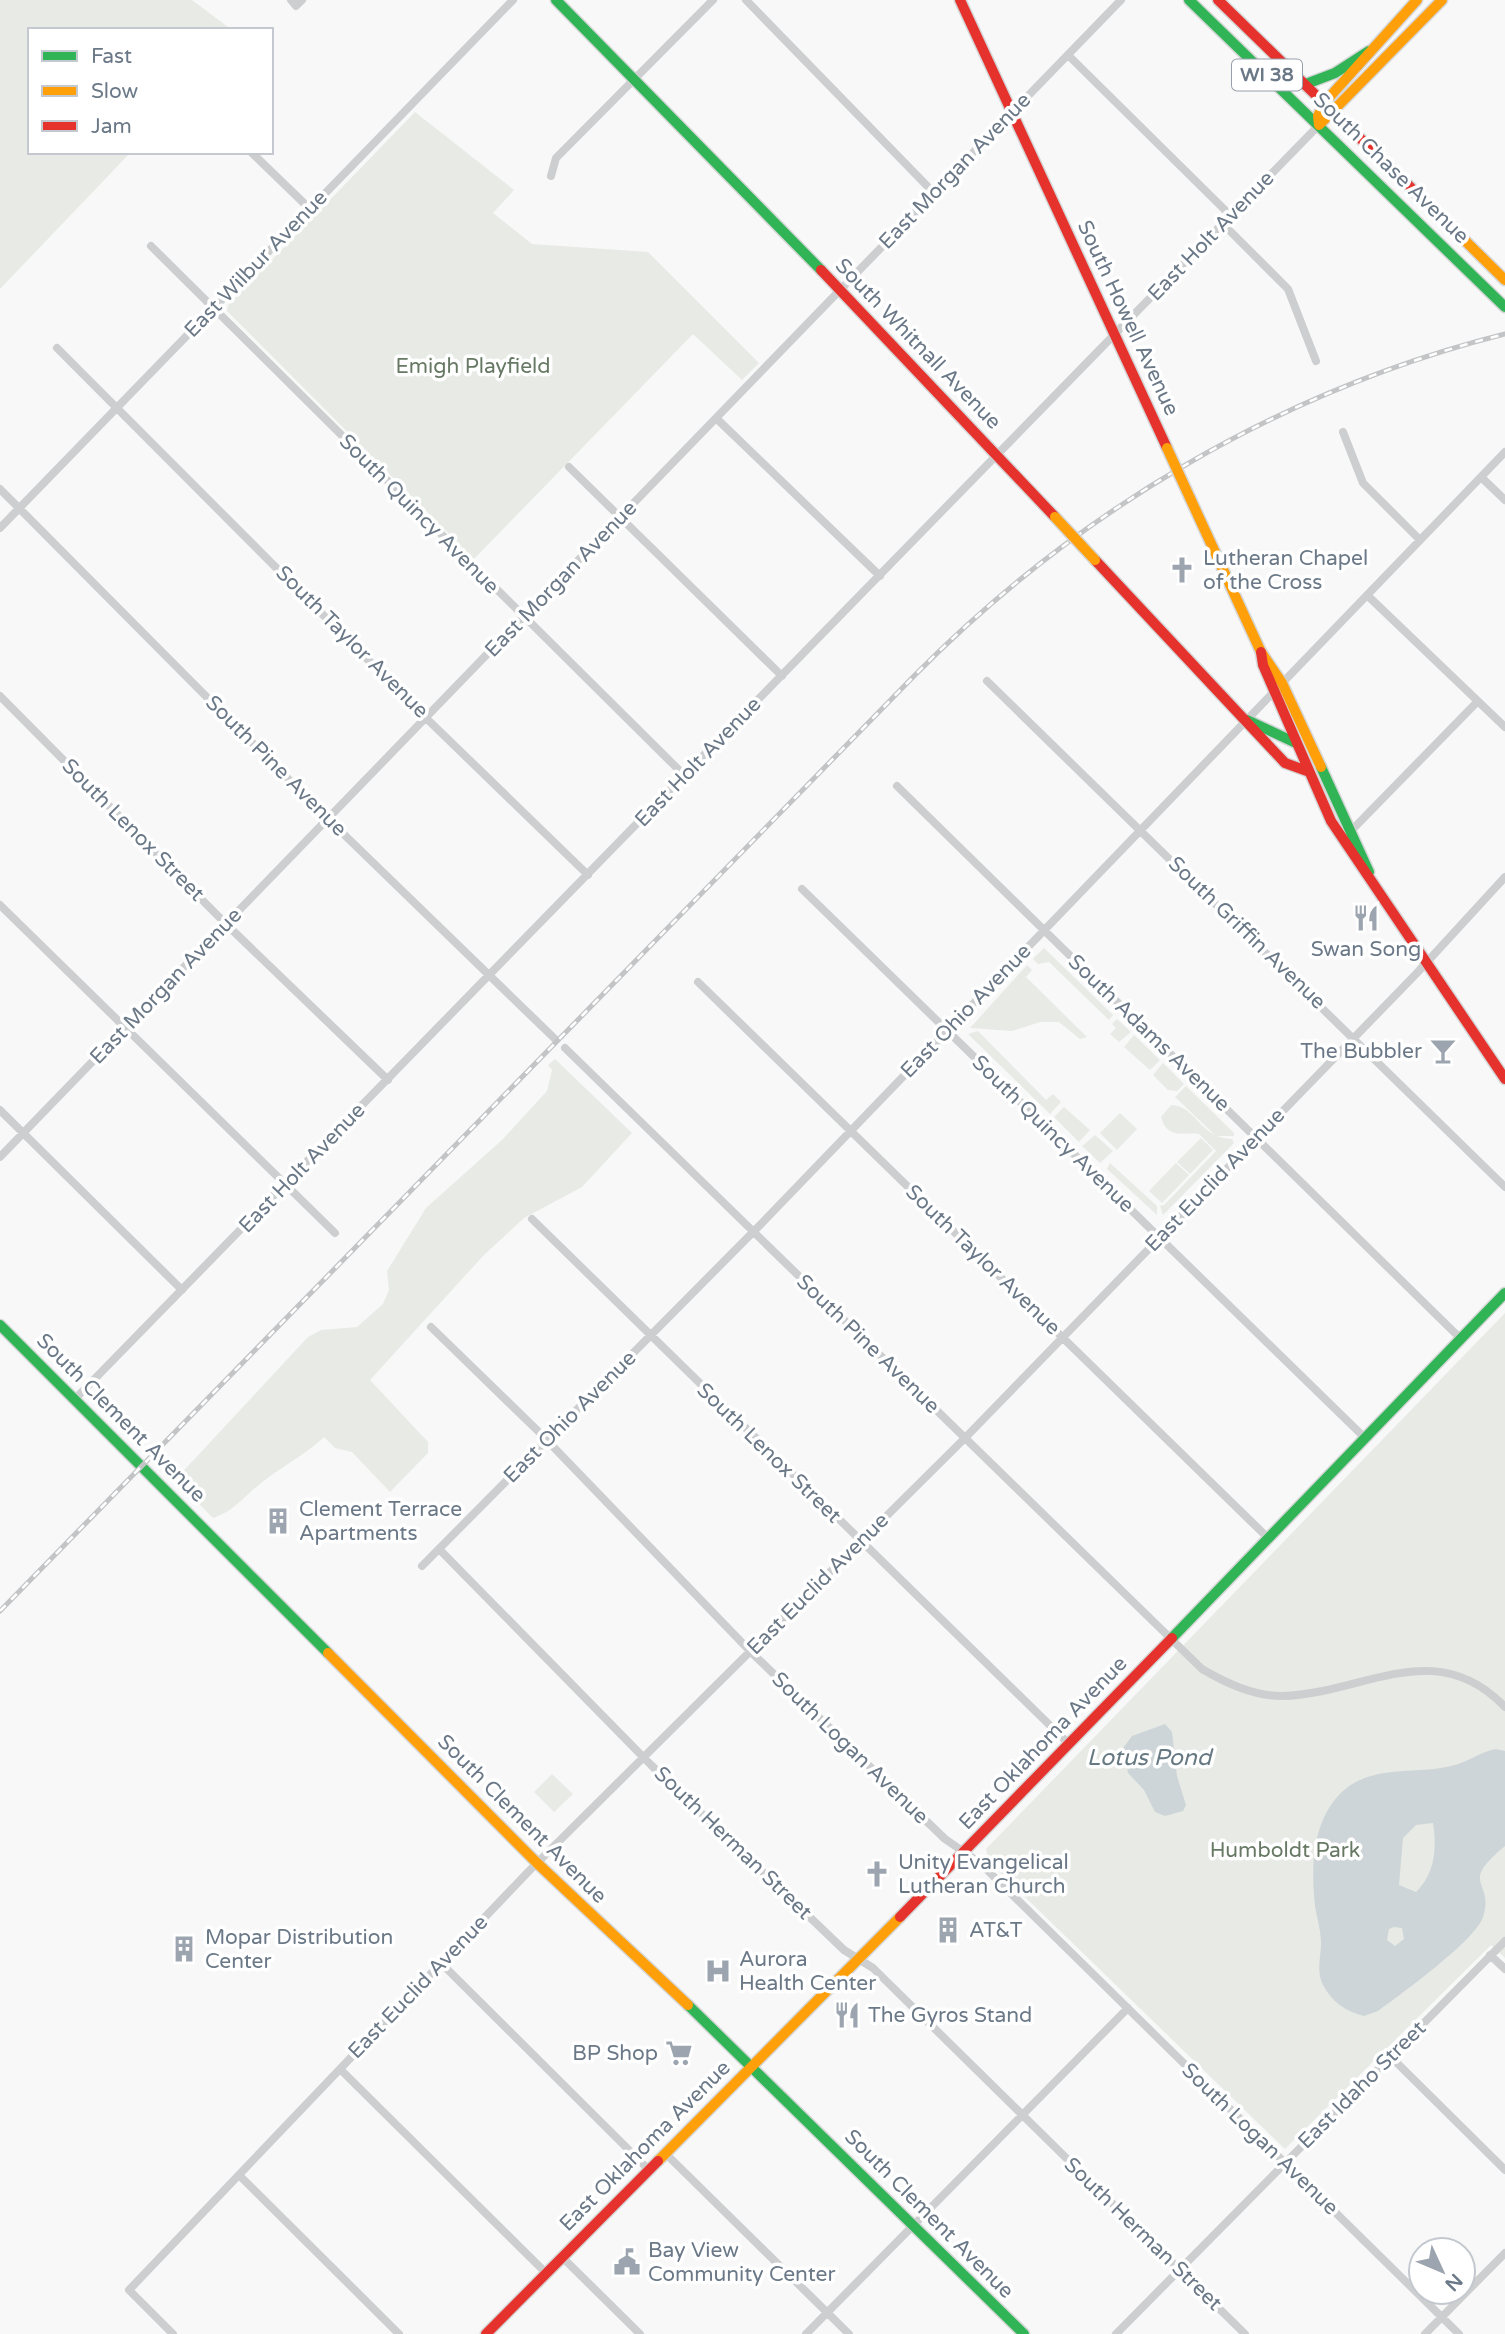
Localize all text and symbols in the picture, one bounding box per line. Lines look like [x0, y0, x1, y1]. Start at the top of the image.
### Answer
legend [28, 28, 273, 154]
text: Fast [91, 44, 132, 69]
road number: WI 38 [1232, 60, 1302, 90]
text: Slow [91, 79, 139, 104]
street label: South Chase Avenue [1308, 87, 1474, 249]
street label: East Morgan Avenue [874, 88, 1036, 254]
text: Jam [91, 114, 132, 139]
street label: East Holt Avenue [1143, 166, 1279, 306]
street label: East Wilbur Avenue [179, 185, 333, 343]
street label: South Howell Avenue [1072, 216, 1184, 420]
street label: South Whitnall Avenue [830, 253, 1006, 435]
park label: Emigh Playfield [395, 354, 551, 379]
street label: South Quincy Avenue [334, 429, 504, 599]
street label: East Morgan Avenue [480, 496, 642, 662]
place label: Lutheran Chapel of the Cross [1203, 546, 1368, 595]
church icon: Lutheran Chapel of the Cross [1167, 555, 1197, 585]
street label: South Taylor Avenue [271, 561, 434, 724]
street label: South Pine Avenue [200, 690, 352, 842]
street label: East Holt Avenue [630, 692, 766, 832]
street label: South Lenox Street [57, 754, 209, 906]
street label: South Griffin Avenue [1163, 851, 1331, 1015]
street label: East Morgan Avenue [85, 903, 247, 1069]
restaurant icon: Swan Song [1351, 903, 1381, 933]
place label: Swan Song [1311, 937, 1421, 962]
street label: East Ohio Avenue [896, 939, 1036, 1083]
street label: South Adams Avenue [1063, 949, 1235, 1117]
bar icon: The Bubbler [1428, 1036, 1458, 1066]
place label: The Bubbler [1300, 1039, 1422, 1064]
street label: South Quincy Avenue [967, 1050, 1139, 1218]
street label: East Holt Avenue [234, 1098, 370, 1238]
street label: East Euclid Avenue [1140, 1103, 1290, 1257]
street label: South Taylor Avenue [900, 1180, 1066, 1340]
street label: South Pine Avenue [791, 1269, 945, 1419]
street label: South Clement Avenue [31, 1328, 211, 1508]
street label: East Ohio Avenue [499, 1346, 641, 1488]
street label: South Lenox Street [692, 1378, 846, 1528]
place label: Clement Terrace Apartments [299, 1497, 462, 1546]
building icon: Clement Terrace Apartments [263, 1506, 293, 1536]
street label: East Euclid Avenue [742, 1508, 894, 1660]
street label: East Oklahoma Avenue [954, 1651, 1132, 1835]
street label: South Logan Avenue [766, 1667, 934, 1829]
street label: South Clement Avenue [432, 1729, 612, 1909]
water label: Lotus Pond [1087, 1744, 1214, 1772]
street label: South Herman Street [649, 1761, 817, 1925]
park label: Humboldt Park [1210, 1838, 1360, 1863]
place label: Unity Evangelical Lutheran Church [898, 1850, 1069, 1899]
church icon: Unity Evangelical Lutheran Church [862, 1859, 892, 1889]
street label: East Euclid Avenue [343, 1910, 493, 2064]
building icon: AT&T [933, 1915, 963, 1945]
place label: AT&T [969, 1918, 1023, 1943]
place label: Mopar Distribution Center [205, 1925, 393, 1974]
building icon: Mopar Distribution Center [169, 1934, 199, 1964]
place label: Aurora Health Center [739, 1947, 876, 1996]
hospital icon: Aurora Health Center [703, 1956, 733, 1986]
restaurant icon: The Gyros Stand [832, 2000, 862, 2030]
place label: The Gyros Stand [868, 2003, 1032, 2028]
street label: East Idaho Street [1293, 2016, 1431, 2154]
supermarket icon: BP Shop [664, 2038, 694, 2068]
place label: BP Shop [572, 2041, 658, 2066]
street label: East Oklahoma Avenue [554, 2055, 736, 2237]
street label: South Logan Avenue [1176, 2058, 1344, 2220]
street label: South Clement Avenue [839, 2124, 1019, 2304]
street label: South Herman Street [1059, 2152, 1227, 2316]
north arrow [1407, 2236, 1477, 2306]
place label: Bay View Community Center [648, 2238, 835, 2287]
public building icon: Bay View Community Center [612, 2247, 642, 2277]
text: N [1440, 2269, 1467, 2295]

